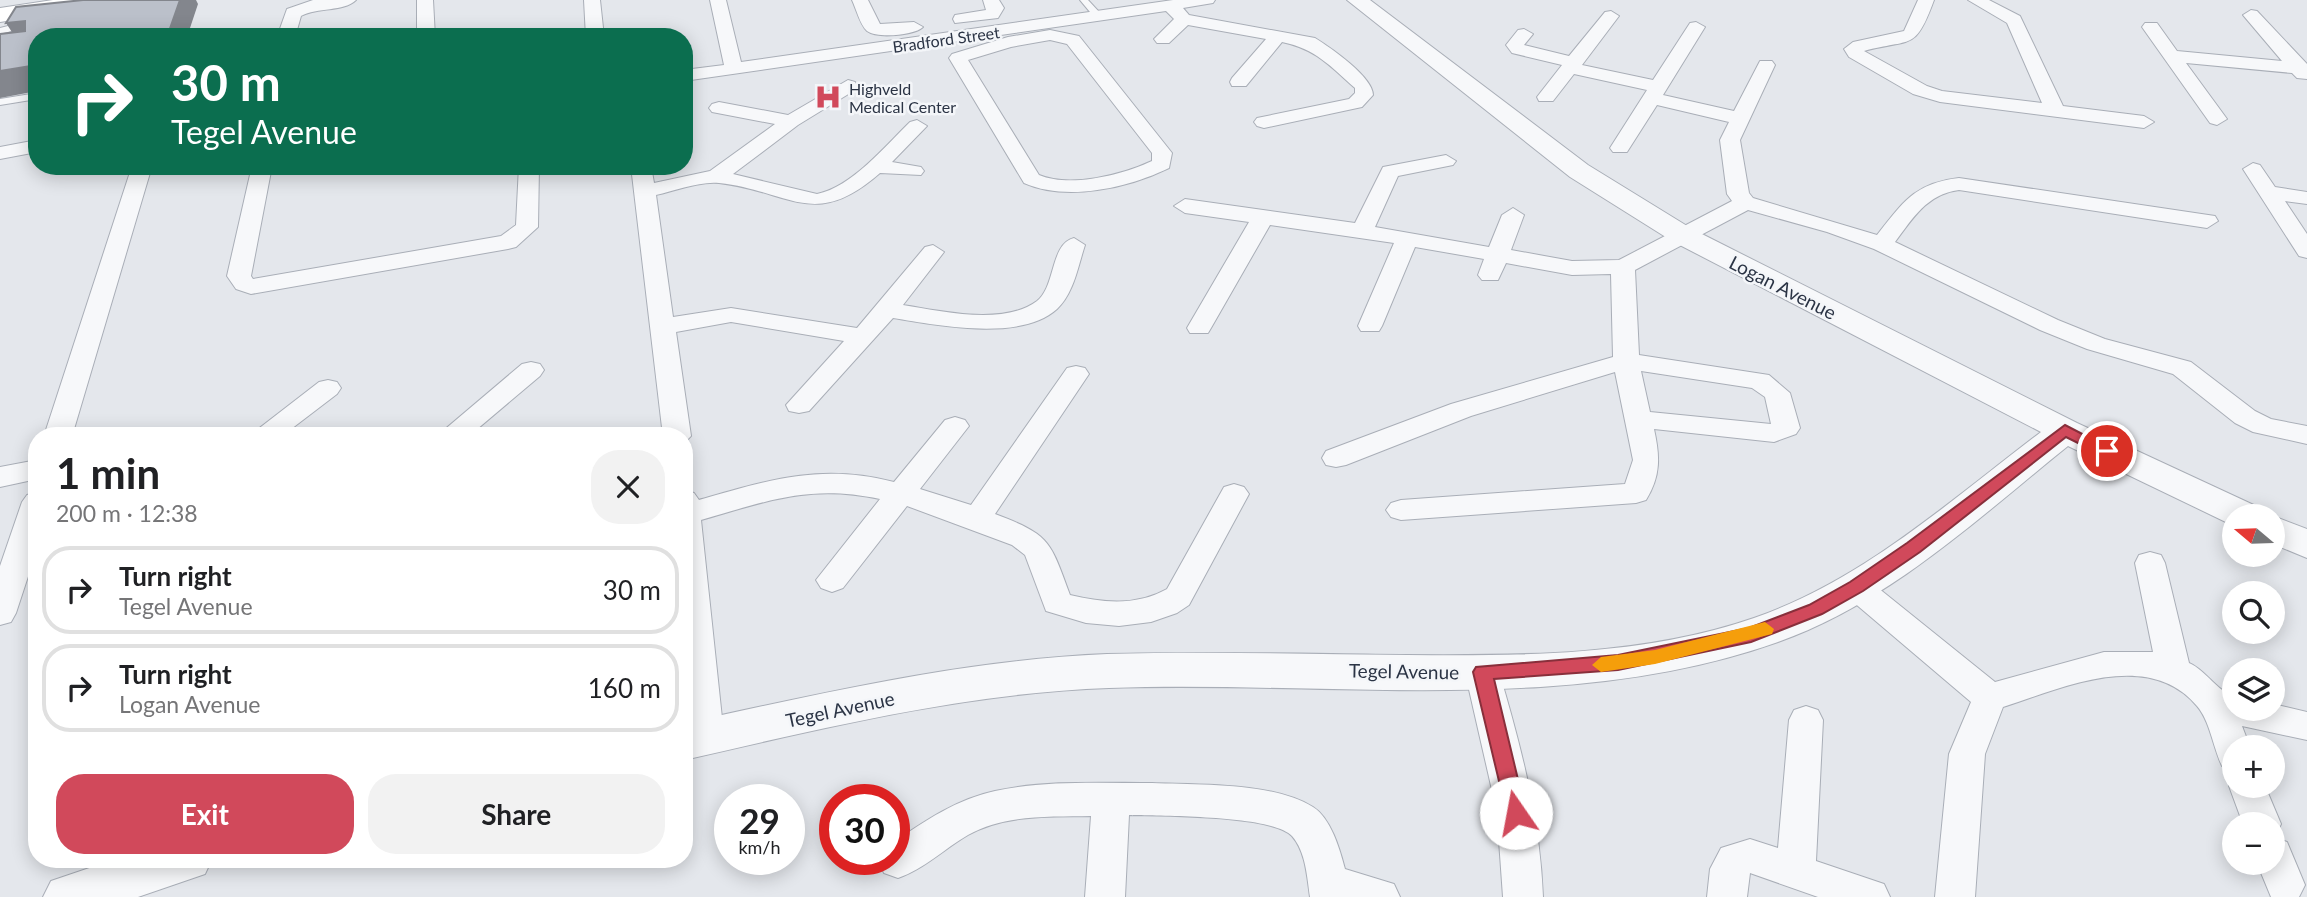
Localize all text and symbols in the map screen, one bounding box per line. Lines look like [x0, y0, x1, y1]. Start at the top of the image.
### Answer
street label: Bradford Street [891, 22, 1001, 56]
text: 30 m [171, 53, 281, 111]
icon: right [56, 56, 147, 147]
place label: Highveld Medical Center [849, 79, 956, 116]
hospital icon: Highveld Medical Center [813, 82, 843, 112]
text: Tegel Avenue [171, 112, 357, 151]
street label: Logan Avenue [1726, 250, 1840, 324]
pin [2077, 421, 2137, 481]
icon: arrive [2088, 432, 2126, 470]
text: 1 min [56, 448, 160, 498]
button: close [591, 450, 665, 524]
text: 200 m · 12:38 [56, 499, 198, 527]
north arrow [2222, 504, 2286, 567]
map controls [2222, 504, 2285, 875]
text: Turn right [119, 560, 232, 592]
icon: right [60, 571, 98, 609]
text: 30 m [603, 574, 661, 606]
button: search [2222, 581, 2285, 644]
text: Tegel Avenue [119, 592, 253, 620]
text: Turn right [119, 658, 232, 690]
button: layers [2222, 658, 2285, 721]
street label: Tegel Avenue [1349, 659, 1459, 683]
icon: right [60, 669, 98, 707]
text: 160 m [588, 672, 661, 704]
street label: Tegel Avenue [784, 686, 896, 732]
text: Logan Avenue [119, 690, 260, 718]
button: + [2222, 735, 2285, 798]
button: Exit [56, 774, 354, 854]
button: Share [368, 774, 665, 854]
position arrow [1479, 776, 1553, 850]
speed limit sign: 30 [819, 784, 910, 875]
text: 29 [739, 799, 780, 841]
button: − [2222, 812, 2285, 875]
text: km/h [738, 836, 781, 858]

